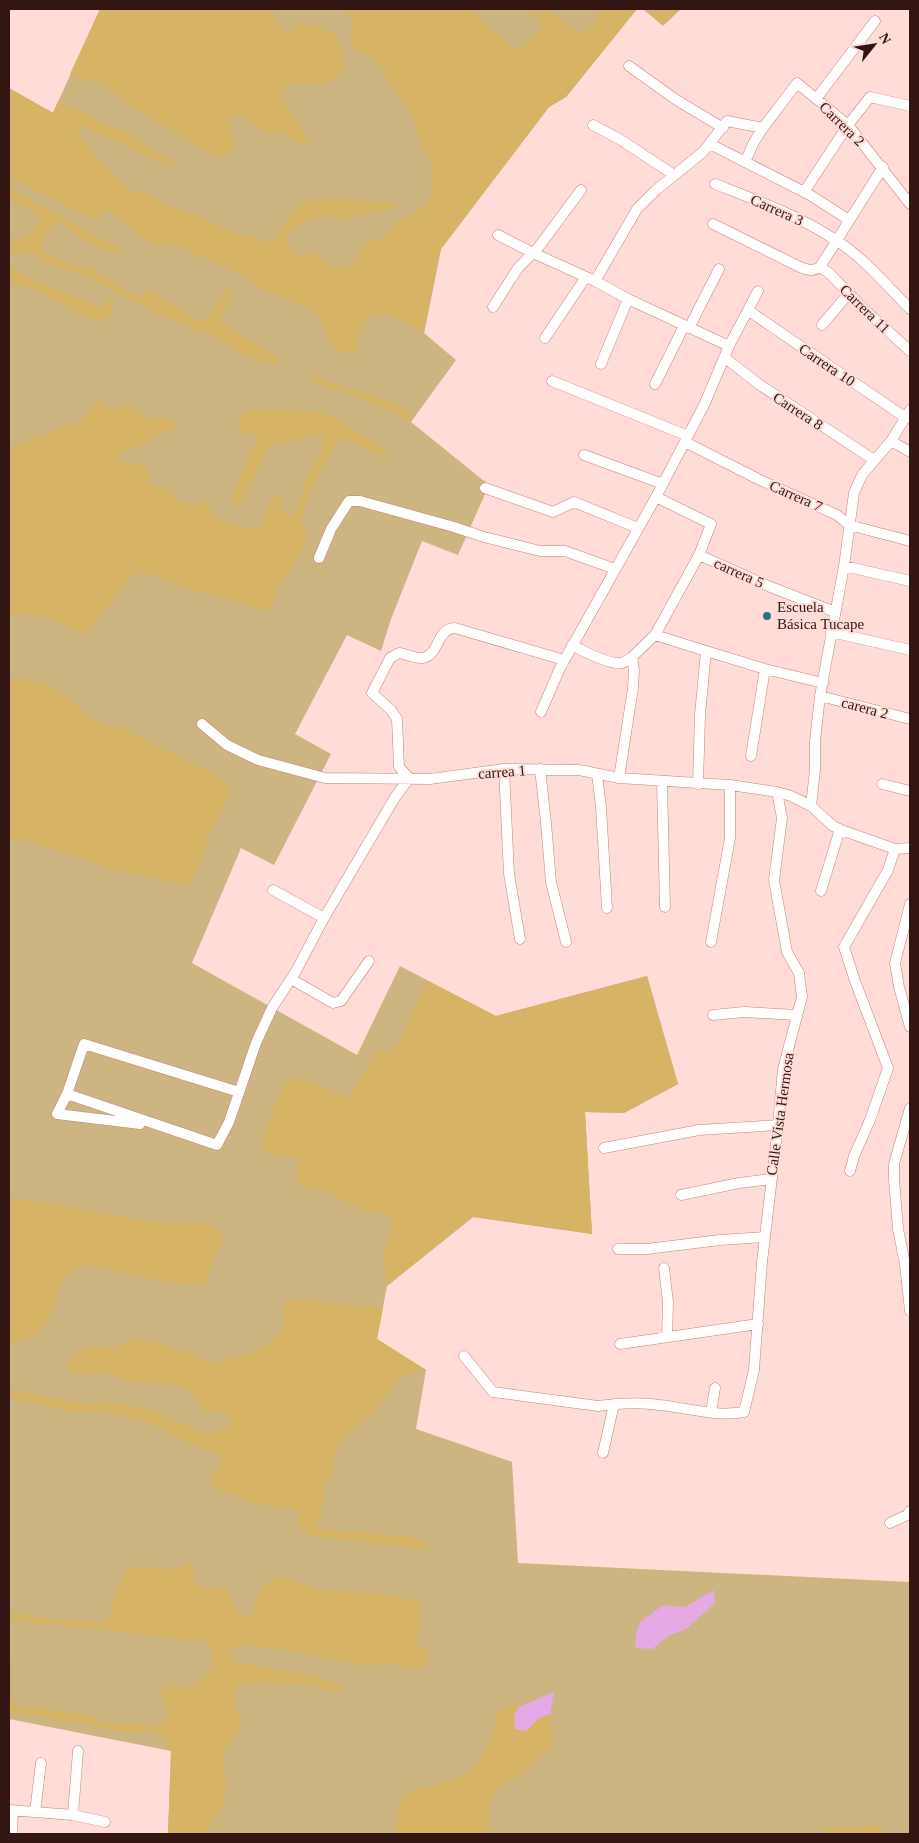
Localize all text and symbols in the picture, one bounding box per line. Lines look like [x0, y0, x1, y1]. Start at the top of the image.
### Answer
north arrow [849, 20, 899, 70]
text: N [876, 31, 894, 47]
street label: Carrera 2 [816, 99, 868, 149]
street label: Carrera 3 [748, 191, 806, 229]
street label: Carrera 11 [837, 281, 893, 337]
street label: Carrera 10 [796, 341, 858, 389]
street label: Carrera 8 [770, 389, 826, 433]
street label: Carrera 7 [767, 477, 825, 515]
street label: carrera 5 [712, 555, 766, 591]
place label: Escuela Básica Tucape [777, 599, 864, 632]
marker: Escuela Básica Tucape [761, 610, 773, 622]
street label: carera 2 [840, 694, 890, 722]
street label: carrea 1 [478, 762, 526, 782]
street label: Calle Vista Hermosa [763, 1051, 797, 1176]

